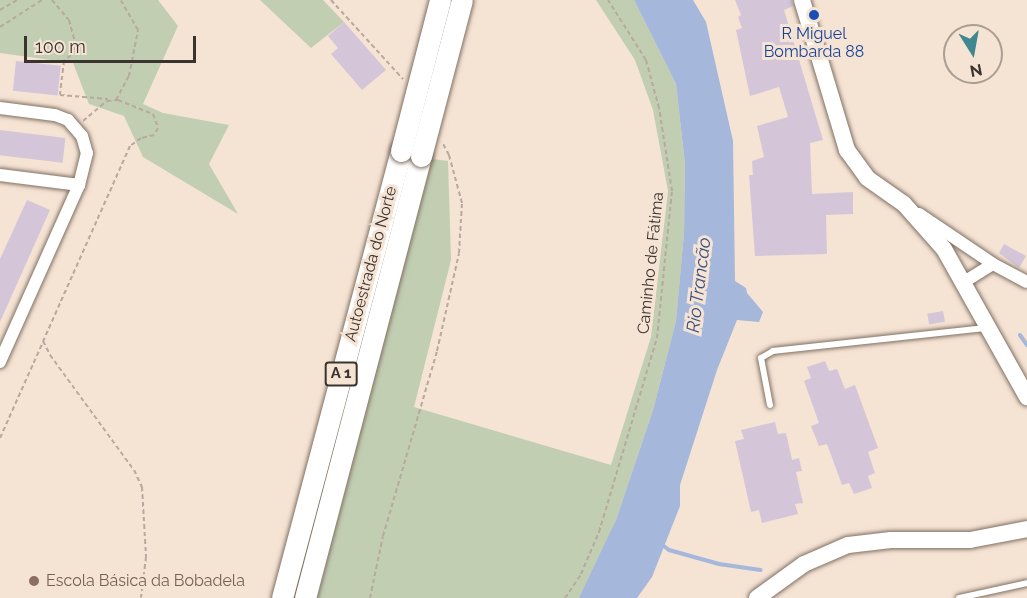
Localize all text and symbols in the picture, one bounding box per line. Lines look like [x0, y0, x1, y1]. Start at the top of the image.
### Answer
marker: R Miguel Bombarda 88 [807, 8, 821, 22]
scale bar [27, 24, 200, 62]
place label: R Miguel Bombarda 88 [764, 24, 864, 62]
north arrow [943, 24, 1003, 84]
text: 100 m [35, 36, 86, 57]
text: N [968, 60, 984, 81]
street label: Autoestrada do Norte [341, 184, 401, 344]
street label: Caminho de Fátima [634, 191, 668, 335]
water label: Rio Trancão [682, 236, 716, 334]
road number: A 1 [323, 362, 359, 386]
place label: Escola Básica da Bobadela [46, 571, 245, 591]
marker: Escola Básica da Bobadela [27, 574, 41, 588]

